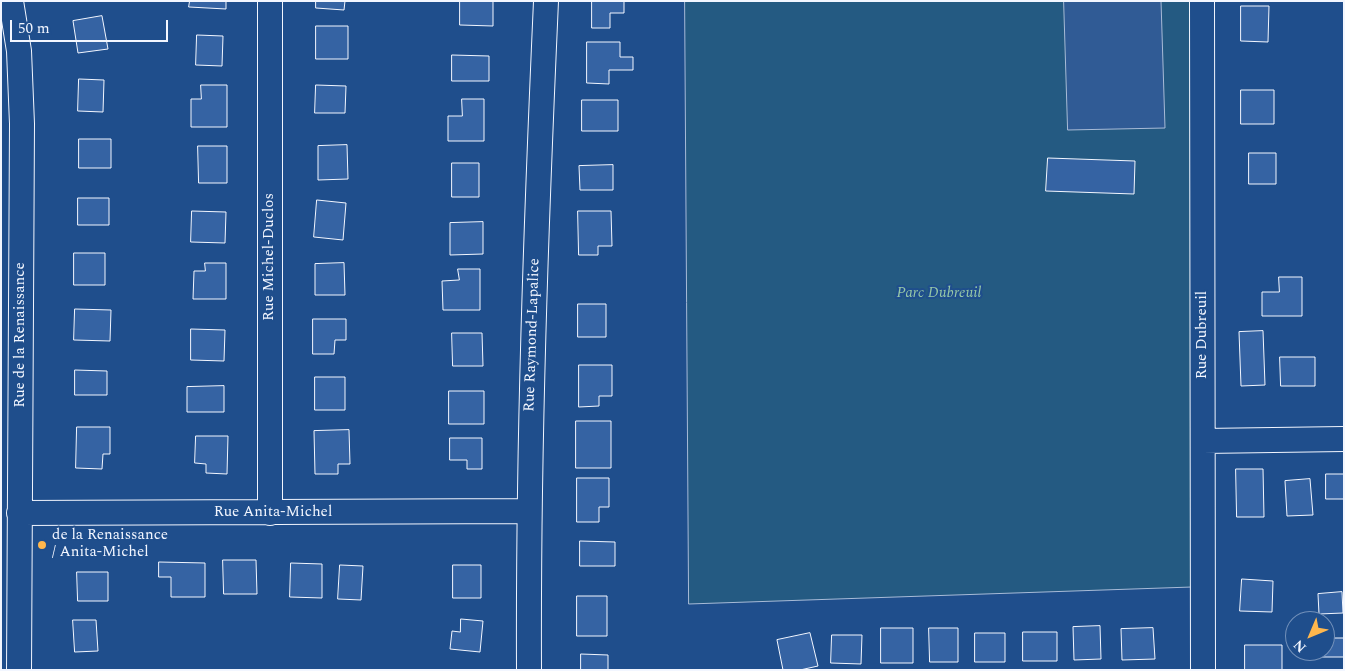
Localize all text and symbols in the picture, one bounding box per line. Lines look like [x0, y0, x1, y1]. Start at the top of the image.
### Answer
scale bar [12, 10, 170, 42]
text: 50 m [18, 17, 50, 40]
street label: Rue Michel-Duclos [261, 193, 279, 321]
street label: Rue Raymond-Lapalice [521, 258, 545, 412]
street label: Rue de la Renaissance [12, 262, 30, 408]
park label: Parc Dubreuil [897, 285, 981, 303]
street label: Rue Dubreuil [1194, 291, 1212, 379]
street label: Rue Anita-Michel [214, 504, 332, 522]
place label: de la Renaissance / Anita-Michel [52, 527, 168, 562]
marker: de la Renaissance / Anita-Michel [36, 539, 48, 551]
north arrow [1285, 611, 1335, 661]
text: N [1288, 635, 1311, 658]

